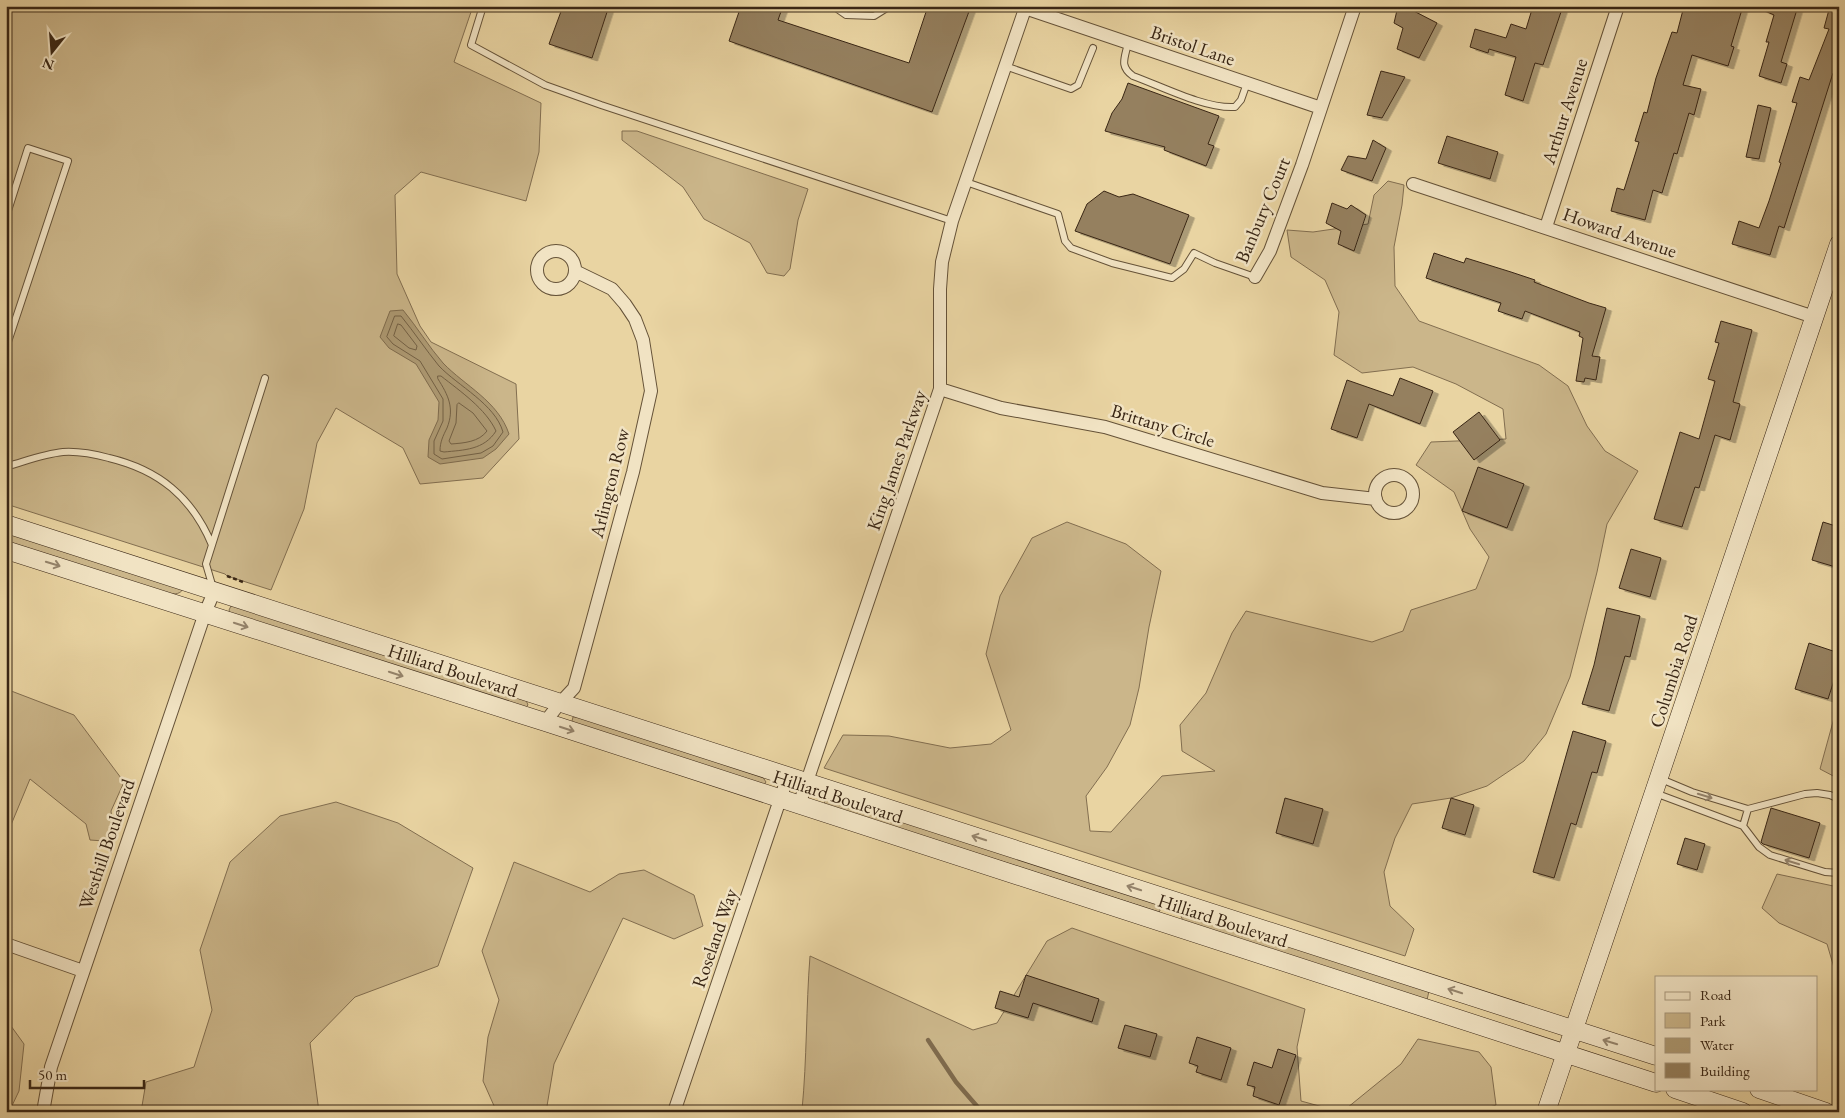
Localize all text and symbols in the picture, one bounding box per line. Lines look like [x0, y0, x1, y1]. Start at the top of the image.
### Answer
street label: Bristol Lane [1147, 19, 1238, 72]
north arrow [28, 28, 78, 78]
text: N [40, 54, 56, 75]
street label: Arthur Avenue [1535, 55, 1593, 168]
street label: Banbury Court [1229, 154, 1296, 267]
street label: Howard Avenue [1559, 201, 1680, 264]
street label: King James Parkway [861, 386, 932, 534]
street label: Brittany Circle [1108, 398, 1218, 453]
street label: Arlington Row [584, 425, 635, 541]
one-way arrow [44, 560, 60, 570]
street label: Columbia Road [1643, 611, 1704, 731]
one-way arrow [232, 620, 248, 630]
street label: Hilliard Boulevard [385, 638, 521, 703]
one-way arrow [387, 670, 403, 680]
one-way arrow [559, 725, 575, 735]
street label: Hilliard Boulevard [770, 764, 906, 829]
street label: Westhill Boulevard [72, 775, 141, 913]
one-way arrow [1697, 792, 1712, 801]
one-way arrow [972, 833, 988, 842]
one-way arrow [1784, 856, 1800, 866]
one-way arrow [1126, 882, 1142, 892]
street label: Roseland Way [686, 885, 743, 991]
street label: Hilliard Boulevard [1155, 888, 1291, 953]
legend [1655, 976, 1818, 1090]
text: Road [1700, 985, 1732, 1004]
one-way arrow [1448, 986, 1464, 995]
text: Park [1700, 1011, 1727, 1030]
text: Water [1700, 1035, 1734, 1054]
one-way arrow [1602, 1036, 1618, 1046]
scale bar [30, 1058, 144, 1090]
text: Building [1700, 1061, 1750, 1080]
text: 50 m [38, 1065, 67, 1084]

